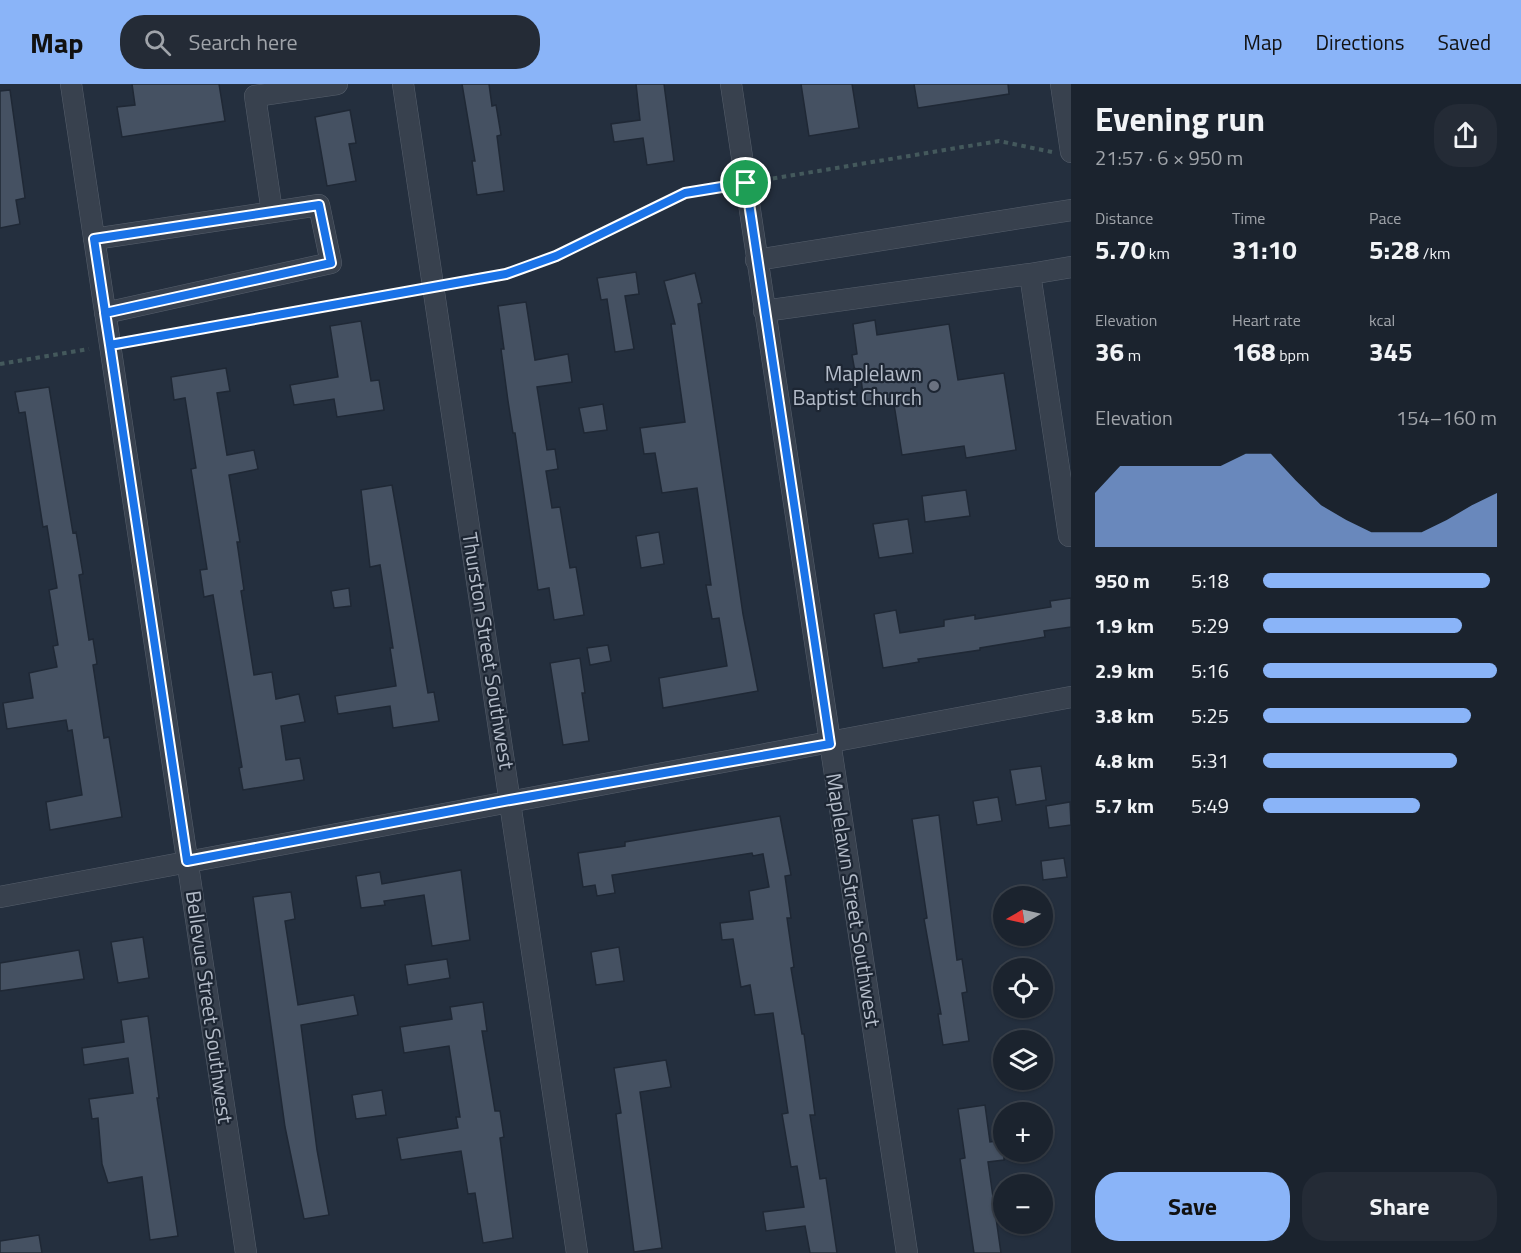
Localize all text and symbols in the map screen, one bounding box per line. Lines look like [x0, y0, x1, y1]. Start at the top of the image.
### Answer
search box [120, 15, 540, 69]
text: Map [30, 21, 84, 64]
text: Search here [189, 25, 298, 59]
icon: search [141, 26, 174, 59]
text: Map [1243, 26, 1283, 58]
text: Directions [1316, 26, 1405, 58]
text: Saved [1438, 26, 1491, 58]
text: Evening run [1095, 94, 1265, 144]
button: share [1434, 104, 1497, 167]
text: 21:57 · 6 × 950 m [1095, 142, 1243, 173]
pin [720, 157, 771, 208]
icon: arrive [729, 166, 762, 199]
text: Distance [1095, 206, 1153, 230]
text: Time [1232, 206, 1265, 230]
text: Pace [1369, 206, 1401, 230]
text: 5.70 [1095, 230, 1145, 269]
text: 31:10 [1232, 230, 1297, 269]
text: 5:28 [1369, 230, 1419, 269]
text: km [1145, 241, 1170, 265]
text: /km [1419, 241, 1451, 265]
text: Elevation [1095, 308, 1157, 332]
text: Heart rate [1232, 308, 1301, 332]
text: kcal [1369, 308, 1395, 332]
text: 36 [1095, 332, 1124, 371]
text: 168 [1232, 332, 1276, 371]
text: 345 [1369, 332, 1413, 371]
text: m [1124, 343, 1141, 367]
text: bpm [1276, 343, 1309, 367]
place label: Maplelawn Baptist Church [792, 357, 922, 413]
marker: Maplelawn Baptist Church [927, 379, 941, 393]
text: Elevation [1095, 402, 1173, 433]
text: 154–160 m [1396, 402, 1497, 433]
street label: Thurston Street Southwest [454, 530, 524, 772]
text: 950 m [1095, 565, 1150, 596]
text: 5:18 [1191, 565, 1229, 596]
text: 1.9 km [1095, 610, 1154, 641]
text: 5:29 [1191, 610, 1229, 641]
text: 2.9 km [1095, 655, 1154, 686]
text: 5:16 [1191, 655, 1229, 686]
text: 3.8 km [1095, 700, 1154, 731]
text: 5:25 [1191, 700, 1229, 731]
text: 4.8 km [1095, 745, 1154, 776]
text: 5:31 [1191, 745, 1229, 776]
street label: Maplelawn Street Southwest [818, 771, 890, 1030]
text: 5.7 km [1095, 790, 1154, 821]
text: 5:49 [1191, 790, 1229, 821]
north arrow [993, 886, 1053, 946]
map controls [993, 886, 1053, 1234]
street label: Bellevue Street Southwest [178, 888, 242, 1126]
button: locate [993, 958, 1053, 1018]
button: layers [993, 1030, 1053, 1090]
button: + [993, 1102, 1053, 1162]
button: Save [1095, 1172, 1290, 1241]
button: Share [1302, 1172, 1497, 1241]
button: − [993, 1174, 1053, 1234]

